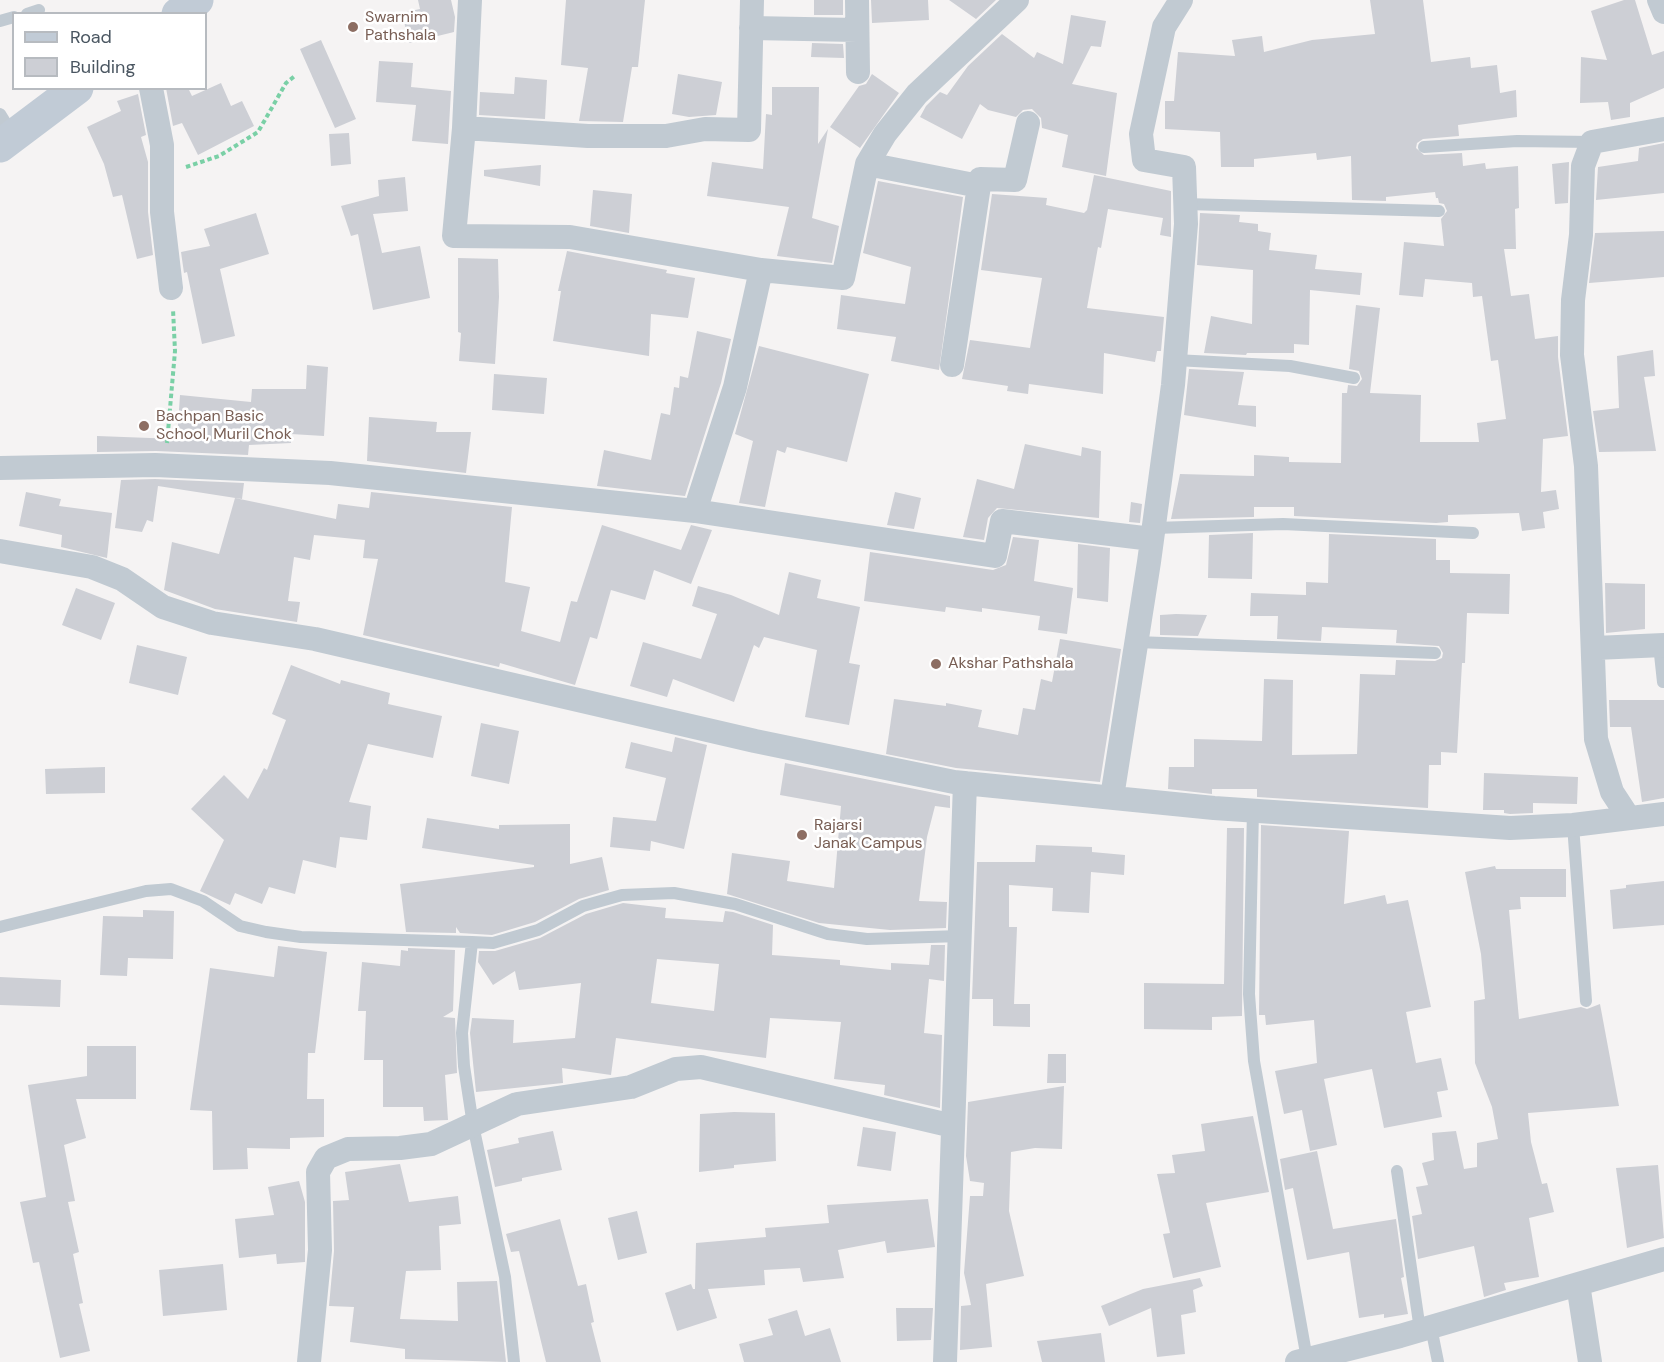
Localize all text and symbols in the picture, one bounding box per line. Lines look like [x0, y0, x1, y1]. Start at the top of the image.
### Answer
place label: Swarnim Pathshala [365, 8, 436, 46]
legend [12, 12, 207, 90]
marker: Swarnim Pathshala [346, 20, 360, 34]
text: Road [70, 25, 112, 49]
text: Building [70, 55, 135, 79]
place label: Bachpan Basic School, Muril Chok [156, 407, 292, 445]
marker: Bachpan Basic School, Muril Chok [137, 419, 151, 433]
place label: Akshar Pathshala [948, 654, 1073, 674]
marker: Akshar Pathshala [929, 657, 943, 671]
place label: Rajarsi Janak Campus [814, 816, 923, 854]
marker: Rajarsi Janak Campus [795, 828, 809, 842]

